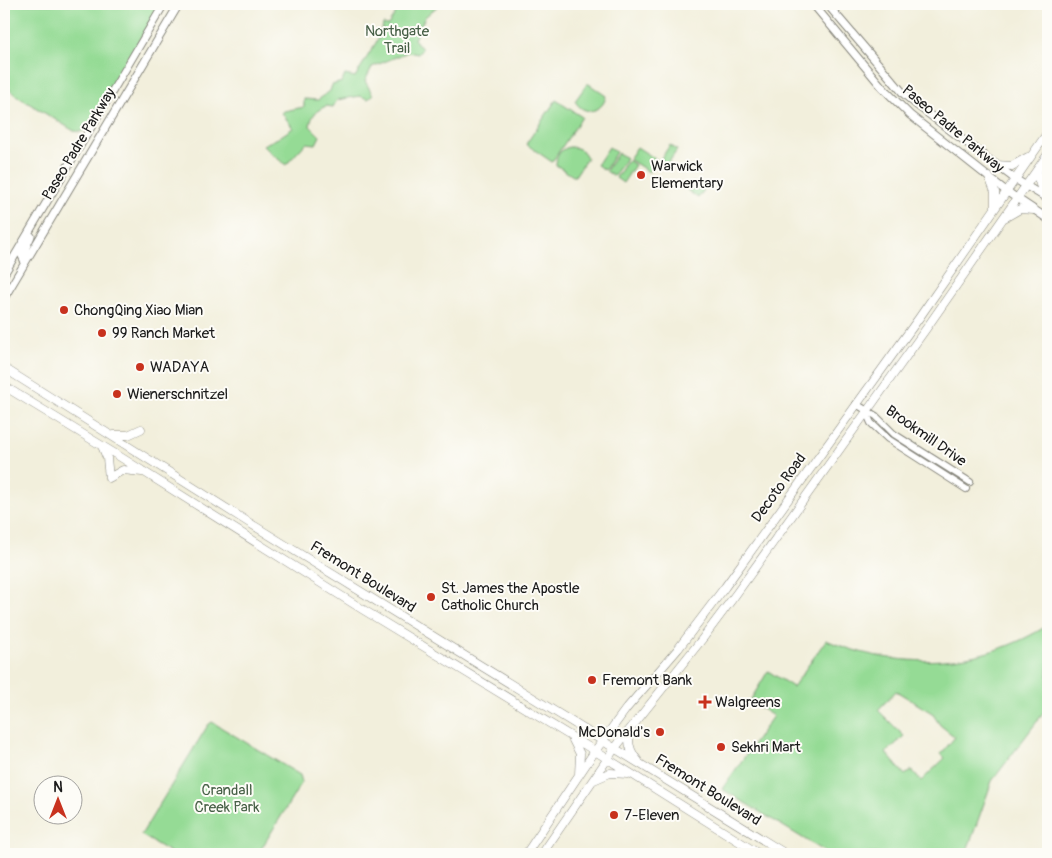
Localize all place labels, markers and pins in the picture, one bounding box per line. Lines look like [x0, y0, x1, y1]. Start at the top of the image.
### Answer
place label: Warwick Elementary [651, 157, 724, 193]
marker: Warwick Elementary [635, 169, 647, 181]
place label: ChongQing Xiao Mian [74, 301, 203, 320]
marker: ChongQing Xiao Mian [58, 304, 70, 316]
place label: 99 Ranch Market [112, 324, 216, 343]
marker: 99 Ranch Market [96, 327, 108, 339]
place label: WADAYA [150, 358, 210, 377]
marker: WADAYA [134, 361, 146, 373]
place label: Wienerschnitzel [127, 385, 228, 404]
marker: Wienerschnitzel [111, 388, 123, 400]
place label: St. James the Apostle Catholic Church [441, 579, 580, 615]
marker: St. James the Apostle Catholic Church [425, 591, 437, 603]
place label: Fremont Bank [602, 671, 693, 690]
marker: Fremont Bank [586, 674, 598, 686]
place label: Walgreens [715, 693, 781, 712]
marker: Walgreens [699, 696, 711, 708]
place label: McDonald's [578, 723, 650, 742]
marker: McDonald's [654, 726, 666, 738]
place label: Sekhri Mart [731, 738, 802, 757]
marker: Sekhri Mart [715, 741, 727, 753]
place label: 7-Eleven [624, 806, 679, 825]
marker: 7-Eleven [608, 809, 620, 821]

